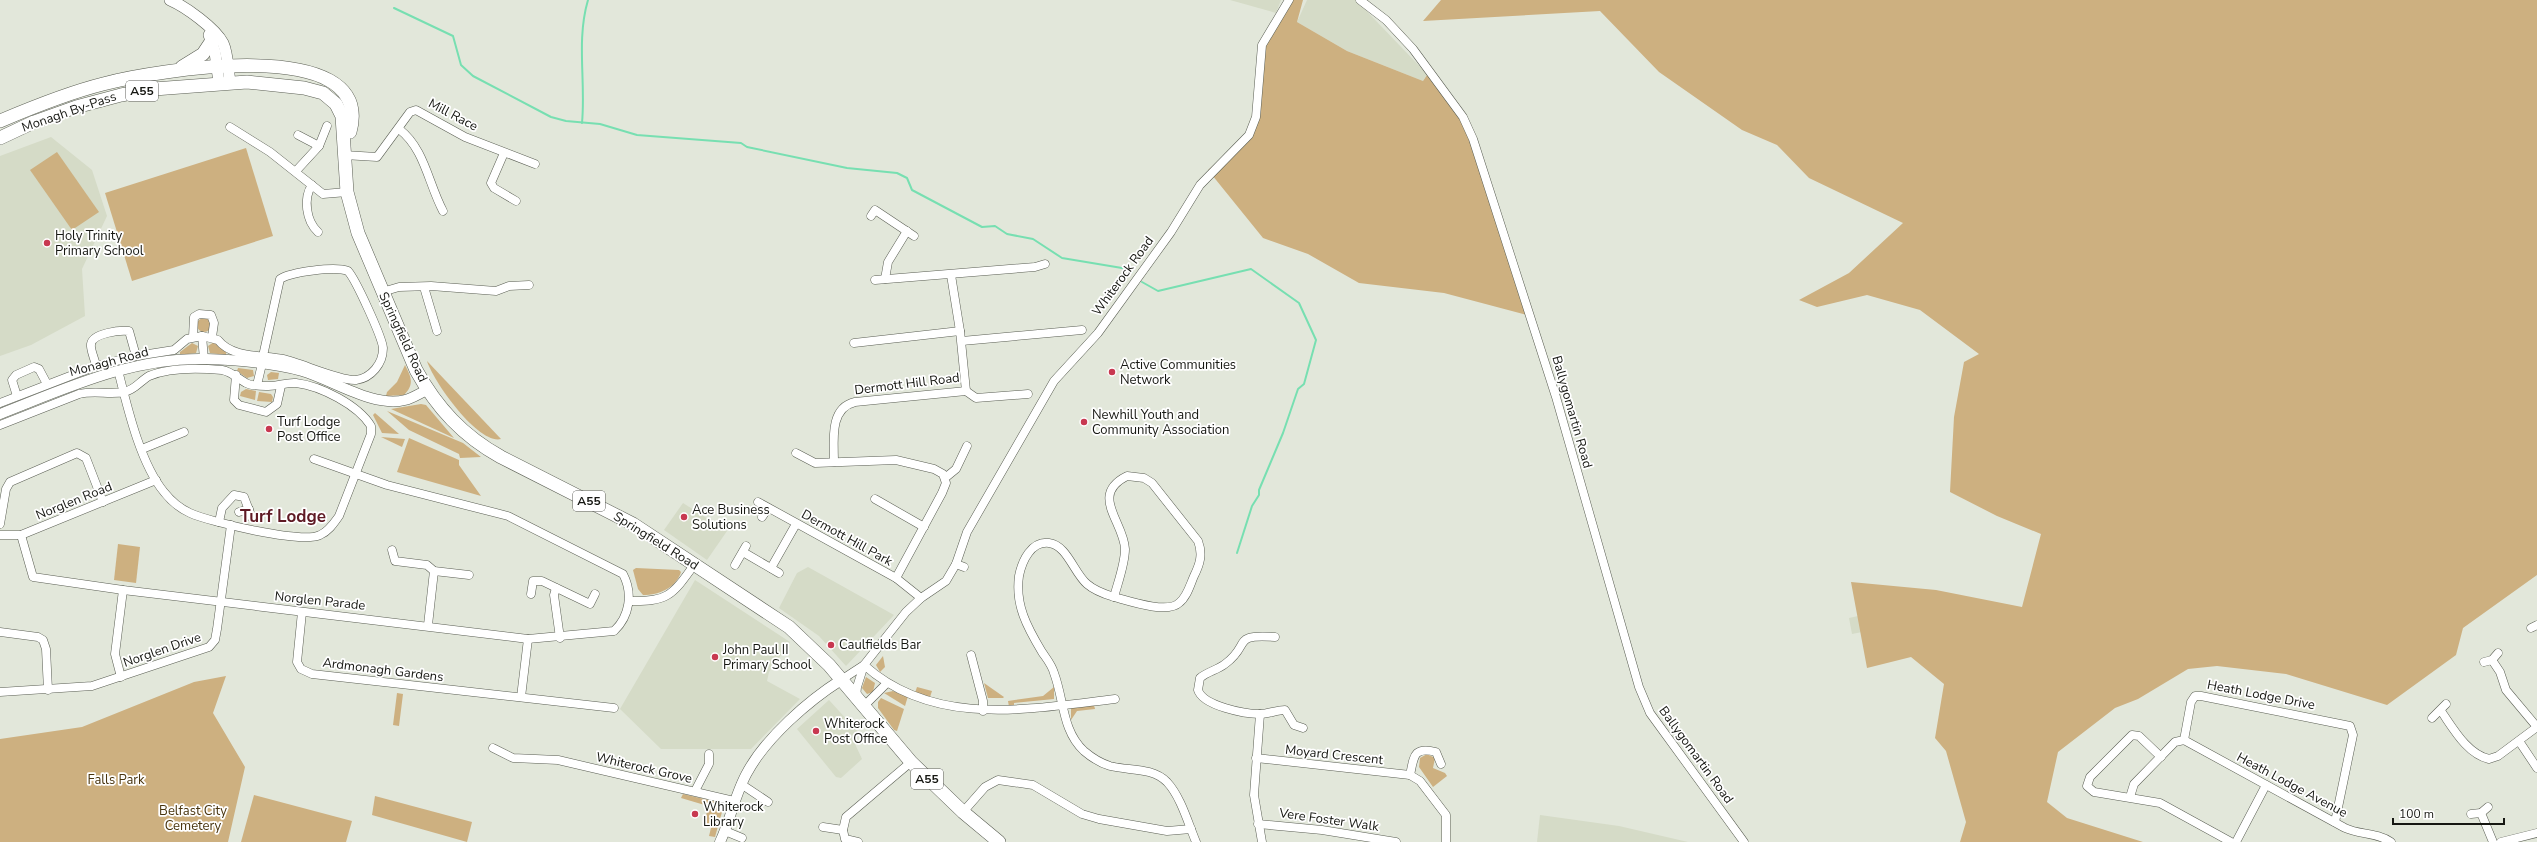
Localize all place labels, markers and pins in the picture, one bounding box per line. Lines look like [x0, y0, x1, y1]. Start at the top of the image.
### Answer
place label: Holy Trinity Primary School [55, 227, 144, 260]
marker: Holy Trinity Primary School [42, 238, 52, 248]
place label: Active Communities Network [1120, 356, 1236, 389]
marker: Active Communities Network [1107, 367, 1117, 377]
place label: Newhill Youth and Community Association [1092, 406, 1229, 439]
place label: Turf Lodge Post Office [277, 413, 340, 446]
marker: Newhill Youth and Community Association [1079, 417, 1089, 427]
marker: Turf Lodge Post Office [264, 424, 274, 434]
place label: Ace Business Solutions [692, 501, 770, 534]
marker: Ace Business Solutions [679, 512, 689, 522]
place label: Caulfields Bar [839, 636, 921, 654]
marker: Caulfields Bar [826, 640, 836, 650]
place label: John Paul II Primary School [722, 641, 812, 674]
marker: John Paul II Primary School [710, 652, 720, 662]
place label: Whiterock Post Office [824, 715, 887, 748]
marker: Whiterock Post Office [811, 726, 821, 736]
place label: Whiterock Library [703, 798, 764, 831]
marker: Whiterock Library [690, 809, 700, 819]

